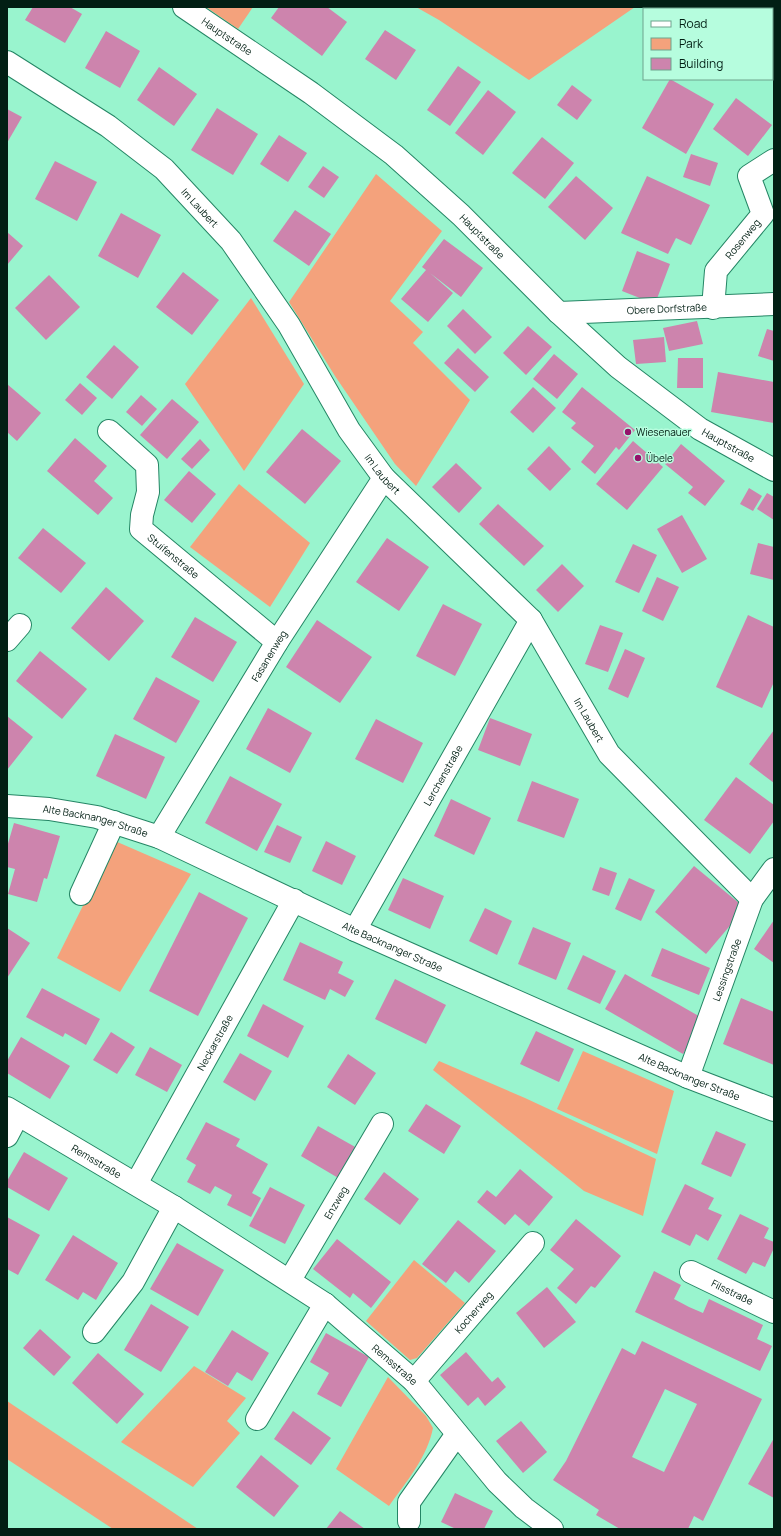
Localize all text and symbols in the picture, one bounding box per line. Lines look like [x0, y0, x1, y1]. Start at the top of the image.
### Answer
legend [643, 8, 773, 80]
street label: Hauptstraße [199, 14, 255, 58]
text: Road [679, 15, 707, 32]
text: Park [679, 35, 704, 52]
text: Building [679, 55, 723, 72]
street label: Im Laubert [178, 185, 222, 230]
street label: Hauptstraße [457, 211, 508, 262]
street label: Rosenweg [722, 216, 763, 262]
street label: Obere Dorfstraße [626, 300, 707, 317]
place label: Wiesenauer [636, 425, 692, 439]
street label: Hauptstraße [700, 425, 758, 465]
marker: Wiesenauer [623, 427, 633, 437]
street label: Im Laubert [362, 451, 404, 497]
place label: Übele [646, 451, 673, 465]
marker: Übele [633, 453, 643, 463]
street label: Stuifenstraße [145, 530, 202, 582]
street label: Fasanenweg [248, 627, 290, 684]
street label: Im Laubert [571, 695, 608, 745]
street label: Lerchenstraße [420, 742, 466, 808]
street label: Alte Backnanger Straße [42, 802, 150, 840]
street label: Alte Backnanger Straße [340, 918, 445, 975]
street label: Lessingstraße [709, 936, 744, 1003]
street label: Neckarstraße [193, 1012, 236, 1073]
street label: Alte Backnanger Straße [637, 1049, 742, 1103]
street label: Remsstraße [69, 1141, 124, 1181]
street label: Enzweg [320, 1183, 351, 1222]
street label: Filsstraße [709, 1276, 756, 1308]
street label: Kocherweg [451, 1288, 496, 1336]
street label: Remsstraße [369, 1341, 421, 1388]

